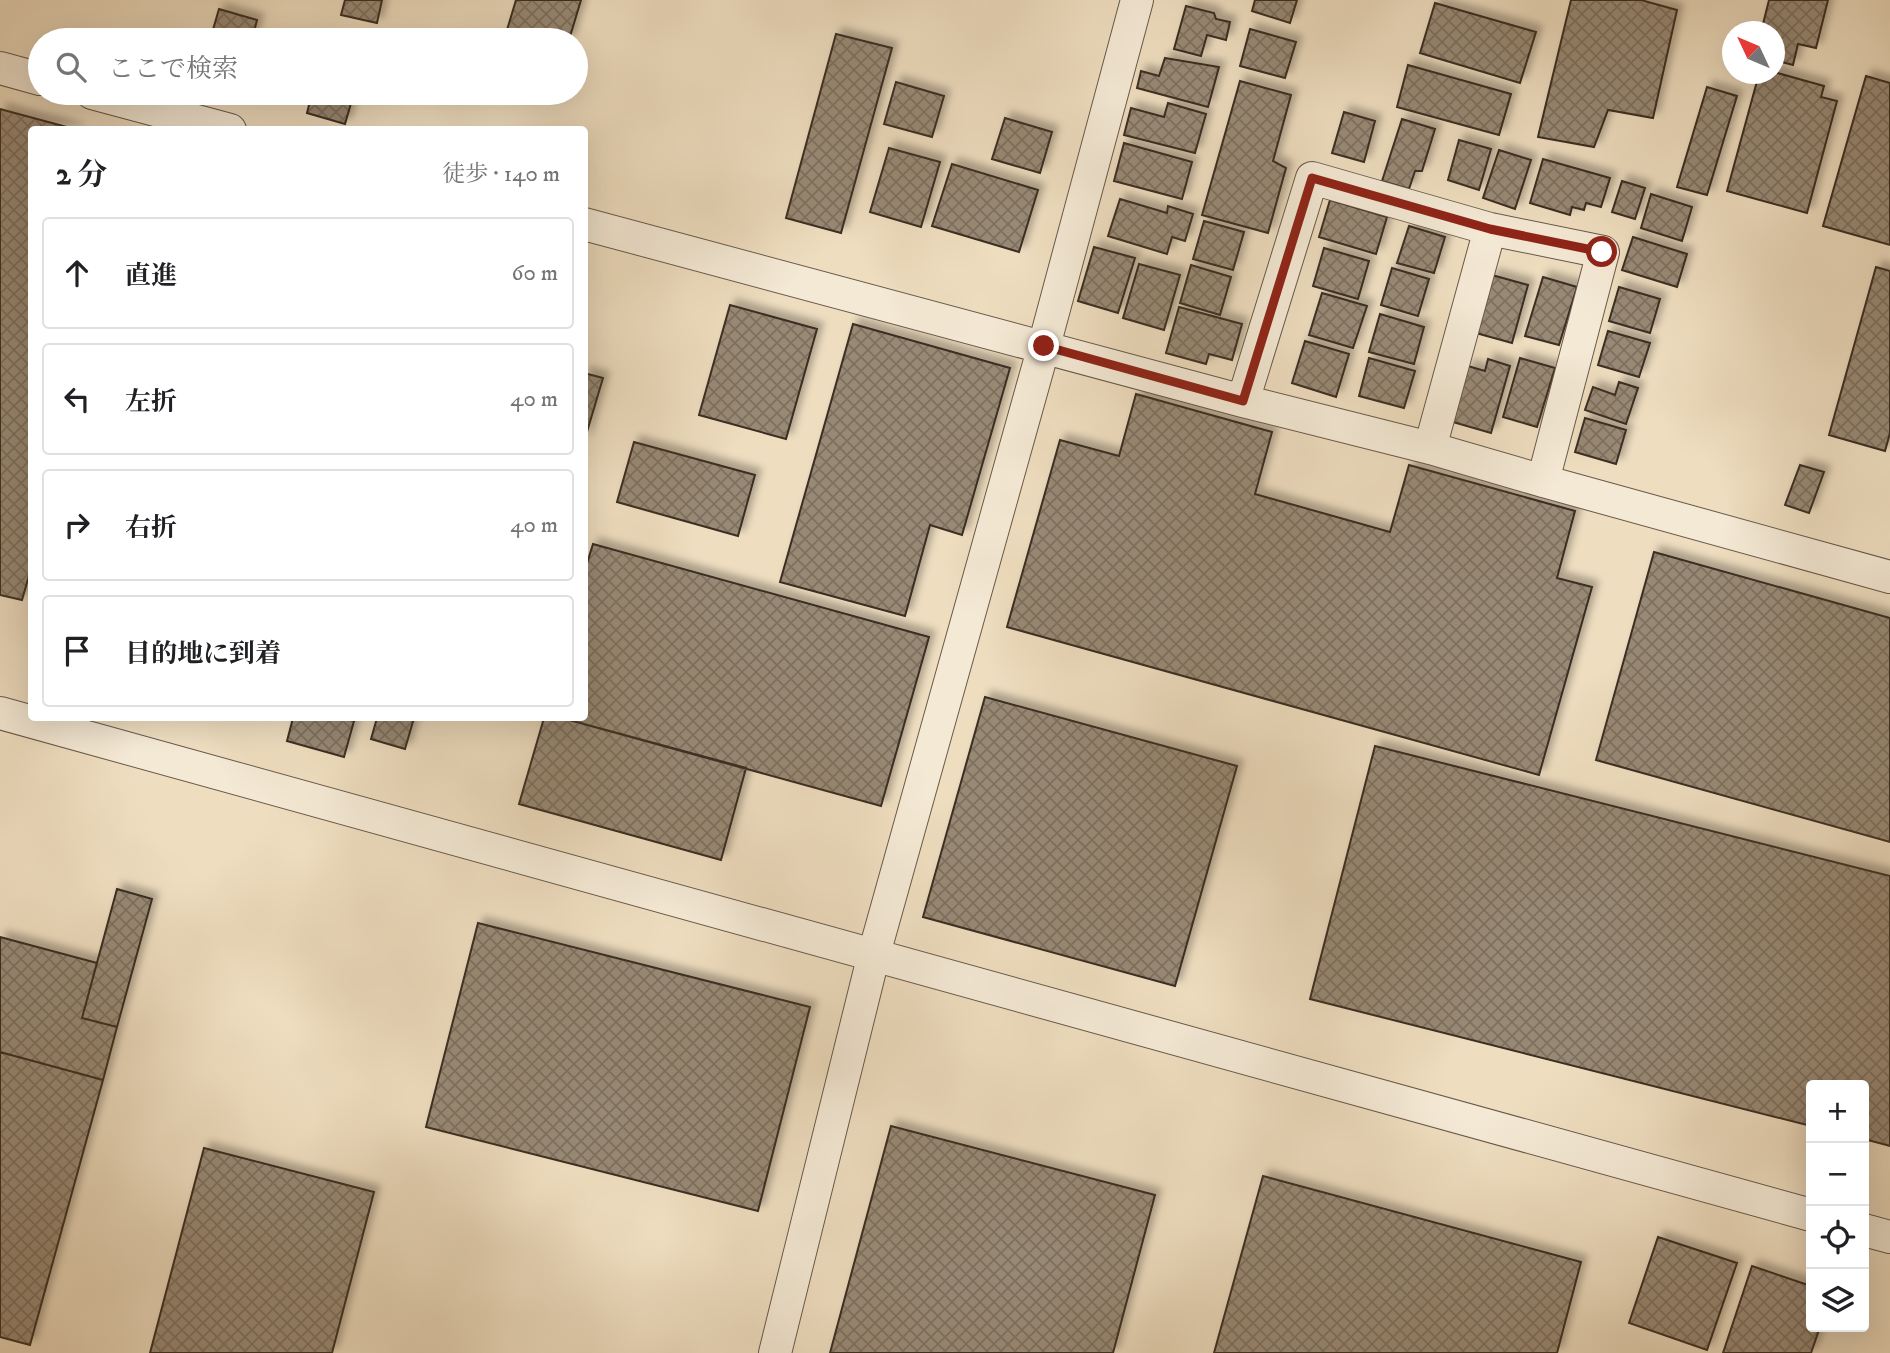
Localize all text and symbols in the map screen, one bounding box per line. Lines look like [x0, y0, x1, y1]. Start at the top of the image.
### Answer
north arrow [1722, 21, 1785, 84]
search box [28, 28, 588, 105]
icon: search [52, 48, 90, 86]
text: ここで検索 [108, 53, 238, 86]
text: 2 分 [56, 157, 107, 194]
text: 徒歩 · 140 m [442, 160, 560, 189]
route start [1586, 236, 1617, 267]
icon: ahead [58, 254, 96, 292]
text: 60 m [511, 259, 558, 288]
text: 直進 [125, 260, 177, 293]
route end [1028, 330, 1059, 361]
icon: left [58, 380, 96, 418]
text: 40 m [510, 385, 558, 414]
text: 左折 [125, 386, 177, 419]
icon: right [58, 506, 96, 544]
text: 40 m [510, 511, 558, 540]
text: 右折 [125, 512, 177, 545]
icon: arrive [58, 632, 96, 670]
text: 目的地に到着 [125, 638, 281, 671]
map controls [1806, 1080, 1869, 1332]
button: + [1806, 1080, 1869, 1143]
button: − [1806, 1143, 1869, 1206]
button: locate [1806, 1206, 1869, 1269]
button: layers [1806, 1269, 1869, 1332]

